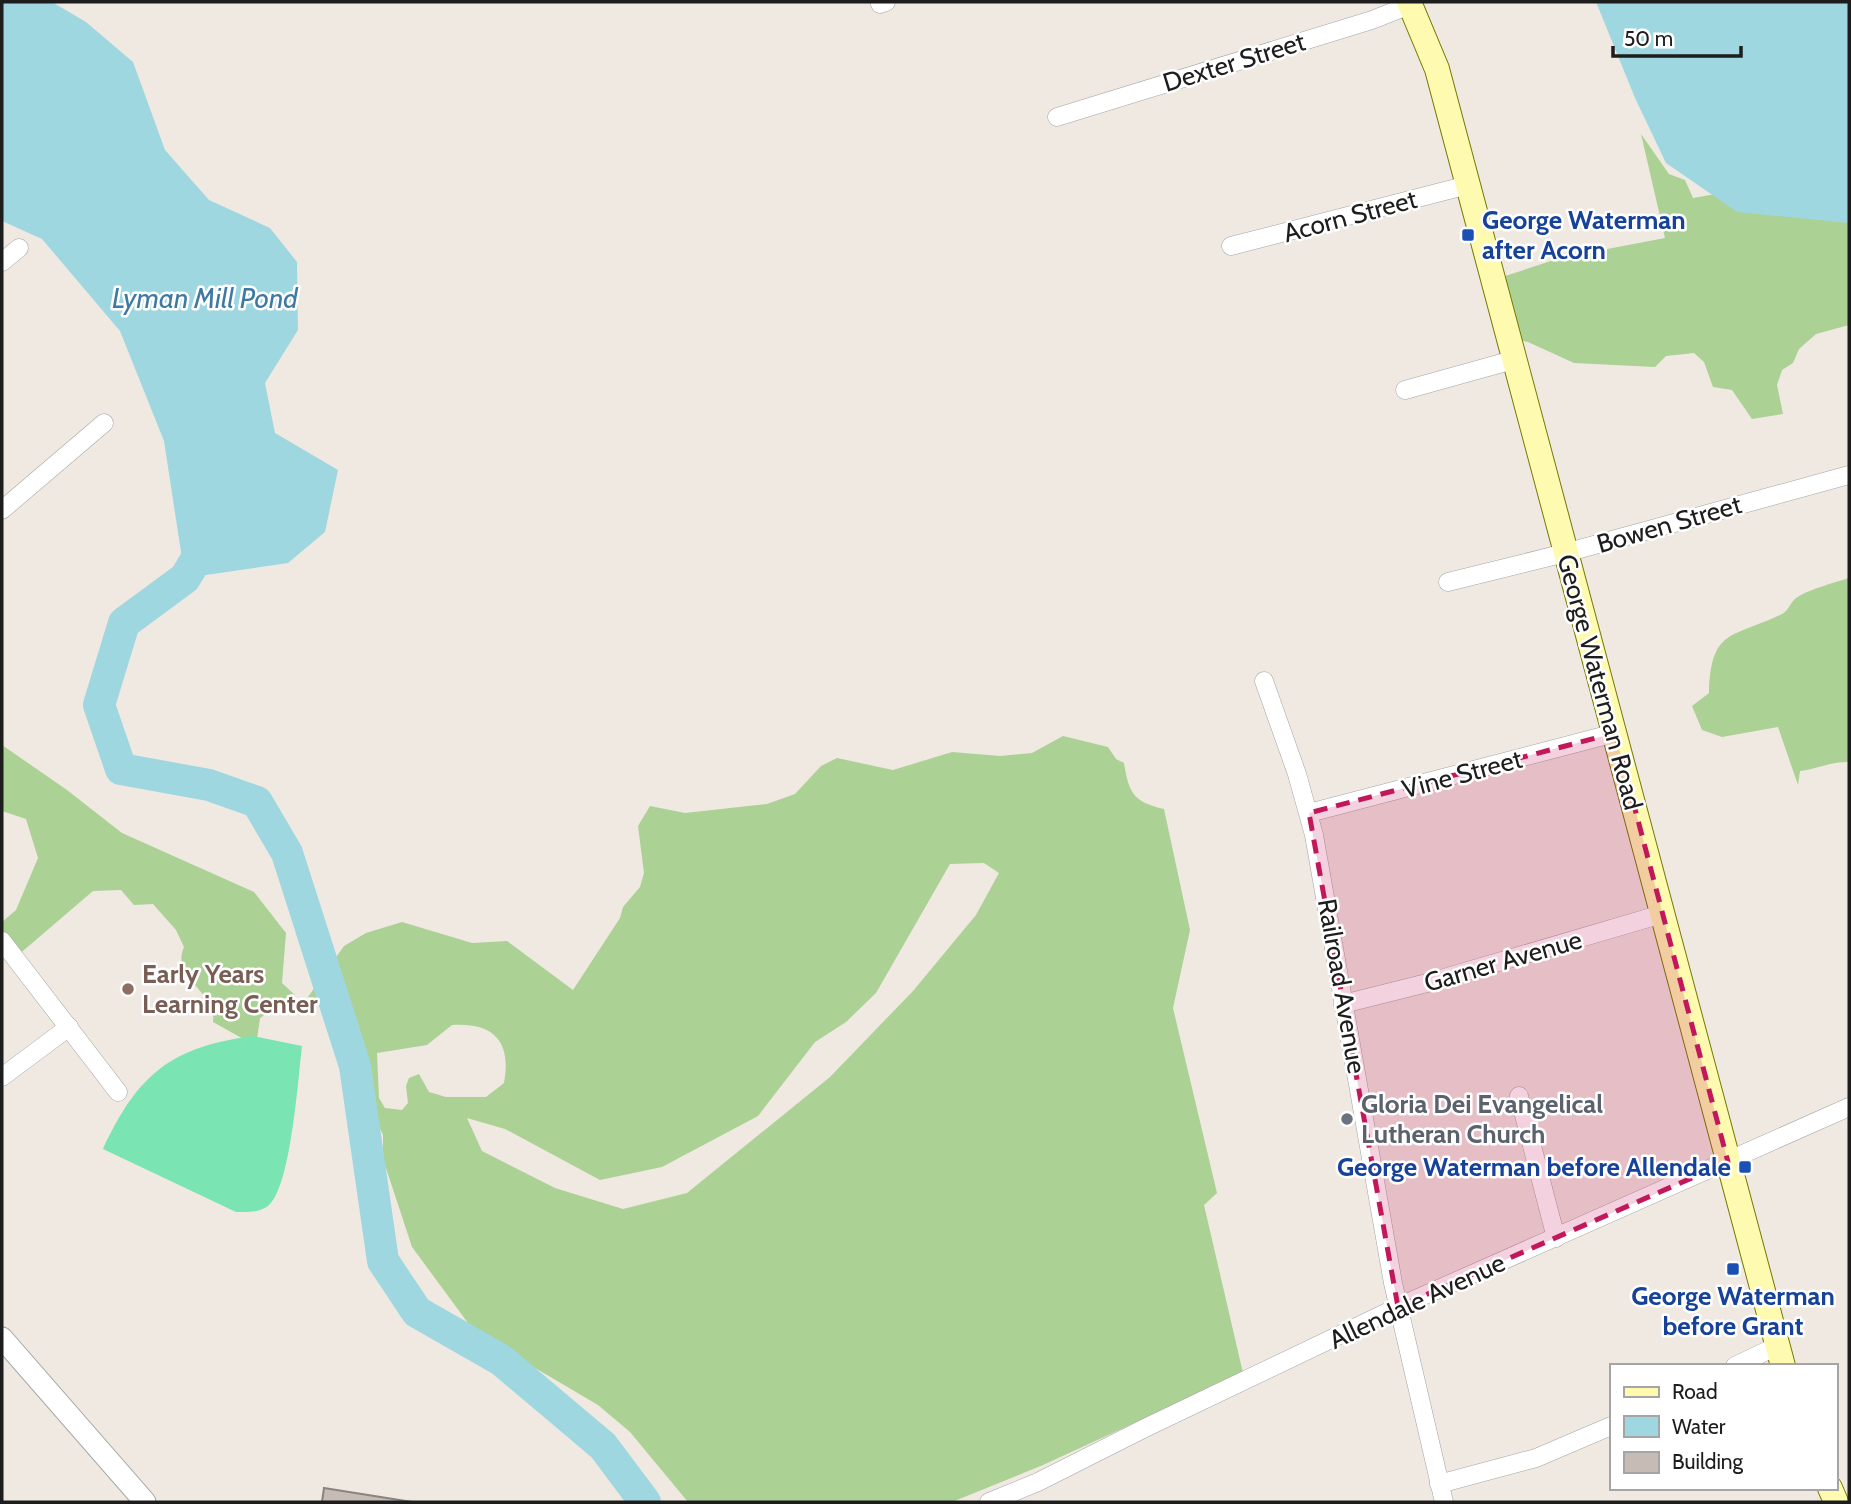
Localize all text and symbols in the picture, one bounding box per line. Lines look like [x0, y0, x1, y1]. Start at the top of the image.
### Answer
scale bar [1613, 14, 1741, 58]
street label: Dexter Street [1159, 25, 1309, 99]
text: 50 m [1624, 26, 1673, 51]
street label: Acorn Street [1280, 183, 1421, 249]
place label: George Waterman after Acorn [1482, 204, 1686, 266]
marker: George Waterman after Acorn [1460, 227, 1476, 243]
water label: Lyman Mill Pond [112, 281, 299, 315]
street label: Bowen Street [1593, 488, 1745, 560]
street label: George Waterman Road [1550, 551, 1650, 813]
street label: Vine Street [1398, 743, 1526, 805]
street label: Railroad Avenue [1311, 896, 1373, 1076]
street label: Garner Avenue [1420, 923, 1586, 999]
place label: Early Years Learning Center [142, 958, 318, 1020]
marker: Early Years Learning Center [120, 981, 136, 997]
place label: Gloria Dei Evangelical Lutheran Church [1361, 1088, 1603, 1150]
marker: Gloria Dei Evangelical Lutheran Church [1339, 1111, 1355, 1127]
place label: George Waterman before Allendale [1337, 1151, 1731, 1183]
marker: George Waterman before Allendale [1737, 1159, 1753, 1175]
street label: Allendale Avenue [1324, 1246, 1510, 1356]
marker: George Waterman before Grant [1725, 1261, 1741, 1277]
place label: George Waterman before Grant [1631, 1280, 1835, 1342]
legend [1610, 1364, 1837, 1490]
text: Road [1672, 1379, 1718, 1404]
text: Water [1672, 1414, 1726, 1439]
text: Building [1672, 1449, 1744, 1474]

